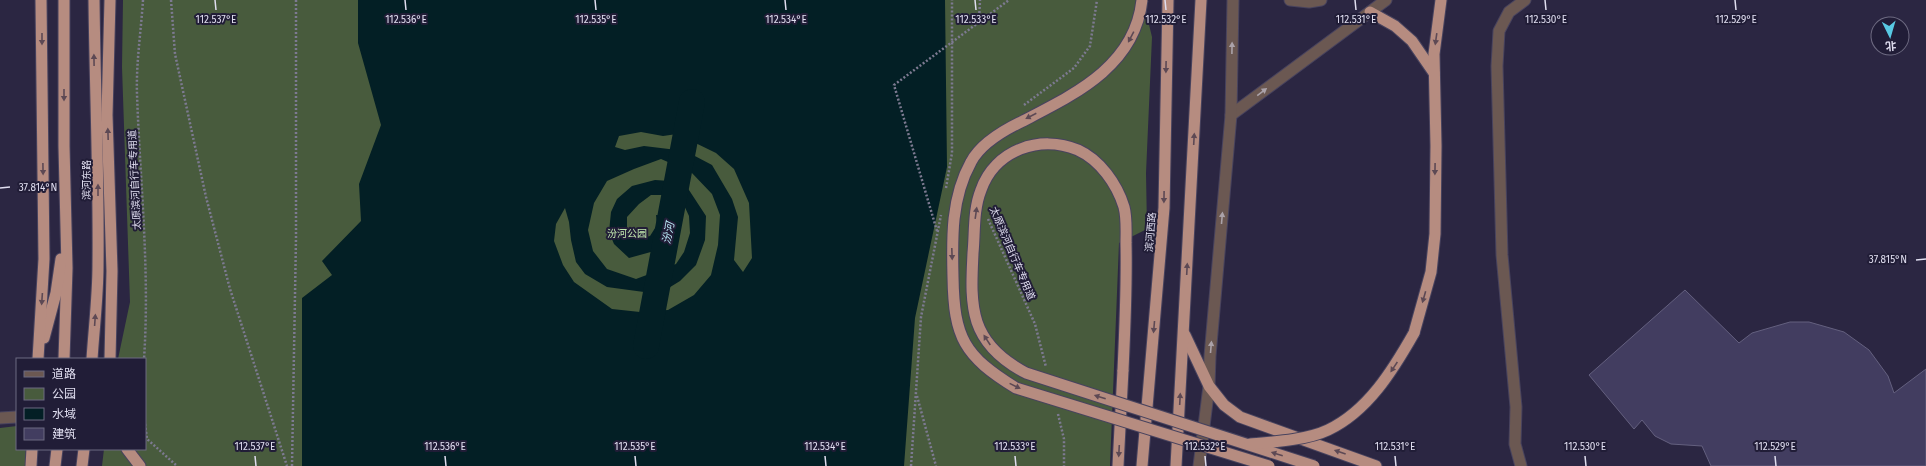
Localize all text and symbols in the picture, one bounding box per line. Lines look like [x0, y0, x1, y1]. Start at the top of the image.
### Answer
text: 112.537°E [196, 14, 236, 26]
text: 112.536°E [385, 14, 427, 26]
text: 112.535°E [575, 14, 617, 26]
text: 112.534°E [765, 14, 807, 26]
text: 112.533°E [955, 14, 997, 26]
text: 112.532°E [1145, 14, 1187, 26]
text: 112.531°E [1336, 14, 1376, 26]
text: 112.530°E [1525, 14, 1567, 26]
text: 112.529°E [1715, 14, 1757, 26]
north arrow [1870, 16, 1910, 56]
one-way arrow [1128, 31, 1135, 43]
one-way arrow [39, 33, 45, 46]
one-way arrow [1433, 33, 1439, 45]
text: 北 [1885, 39, 1897, 52]
one-way arrow [1229, 41, 1235, 54]
one-way arrow [91, 53, 97, 66]
one-way arrow [1163, 61, 1170, 73]
one-way arrow [1257, 88, 1268, 96]
one-way arrow [61, 89, 67, 102]
one-way arrow [1026, 113, 1037, 120]
one-way arrow [105, 127, 111, 140]
street label: 太原滨河自行车专用道 [126, 130, 144, 230]
one-way arrow [1191, 133, 1198, 146]
street label: 滨河东路 [81, 160, 93, 200]
one-way arrow [1432, 162, 1438, 175]
one-way arrow [40, 163, 46, 176]
text: 37.814°N [19, 182, 57, 194]
one-way arrow [95, 183, 101, 196]
one-way arrow [1161, 191, 1167, 204]
street label: 太原滨河自行车专用道 [987, 205, 1037, 302]
one-way arrow [973, 207, 979, 219]
street label: 滨河西路 [1143, 212, 1159, 253]
one-way arrow [1219, 212, 1226, 224]
water label: 汾河 [660, 219, 677, 245]
park label: 汾河公园 [607, 228, 647, 240]
one-way arrow [949, 248, 955, 261]
text: 37.815°N [1869, 254, 1907, 266]
one-way arrow [1184, 263, 1191, 275]
one-way arrow [1421, 292, 1427, 304]
one-way arrow [39, 293, 45, 306]
one-way arrow [91, 314, 98, 326]
one-way arrow [1150, 321, 1157, 333]
one-way arrow [983, 335, 991, 345]
one-way arrow [1208, 341, 1214, 354]
legend [16, 358, 146, 450]
one-way arrow [1390, 362, 1398, 372]
text: 道路 [52, 367, 76, 381]
one-way arrow [1009, 383, 1020, 390]
text: 公园 [52, 387, 76, 401]
one-way arrow [1177, 392, 1183, 405]
one-way arrow [1094, 394, 1106, 400]
text: 水域 [52, 407, 76, 421]
text: 建筑 [52, 427, 76, 441]
text: 112.537°E [235, 441, 275, 453]
text: 112.536°E [424, 441, 466, 453]
text: 112.535°E [614, 441, 656, 453]
text: 112.534°E [804, 441, 846, 453]
text: 112.533°E [994, 441, 1036, 453]
text: 112.532°E [1184, 441, 1226, 453]
text: 112.531°E [1375, 441, 1415, 453]
text: 112.530°E [1564, 441, 1606, 453]
text: 112.529°E [1754, 441, 1796, 453]
one-way arrow [1115, 445, 1122, 457]
one-way arrow [1333, 449, 1345, 455]
one-way arrow [1271, 451, 1283, 457]

